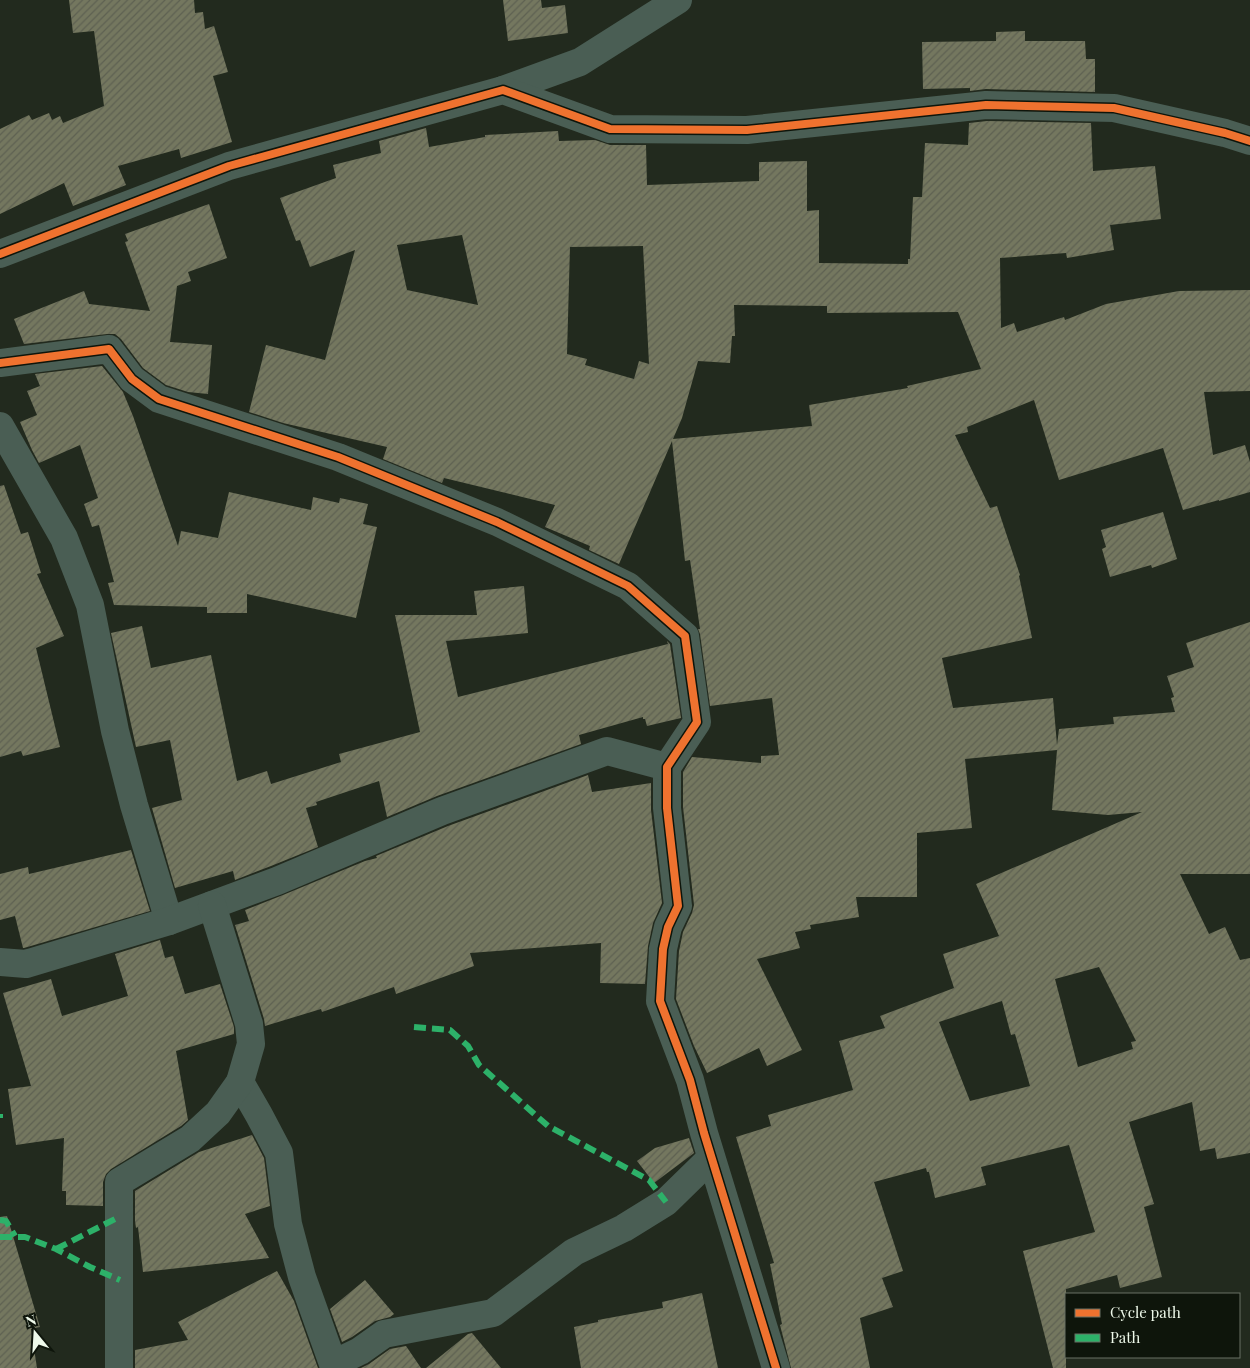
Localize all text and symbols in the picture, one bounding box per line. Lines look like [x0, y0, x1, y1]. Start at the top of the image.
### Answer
legend [1065, 1293, 1240, 1358]
text: Cycle path [1110, 1302, 1181, 1322]
north arrow [10, 1308, 60, 1358]
text: N [23, 1310, 39, 1331]
text: Path [1110, 1327, 1140, 1347]

